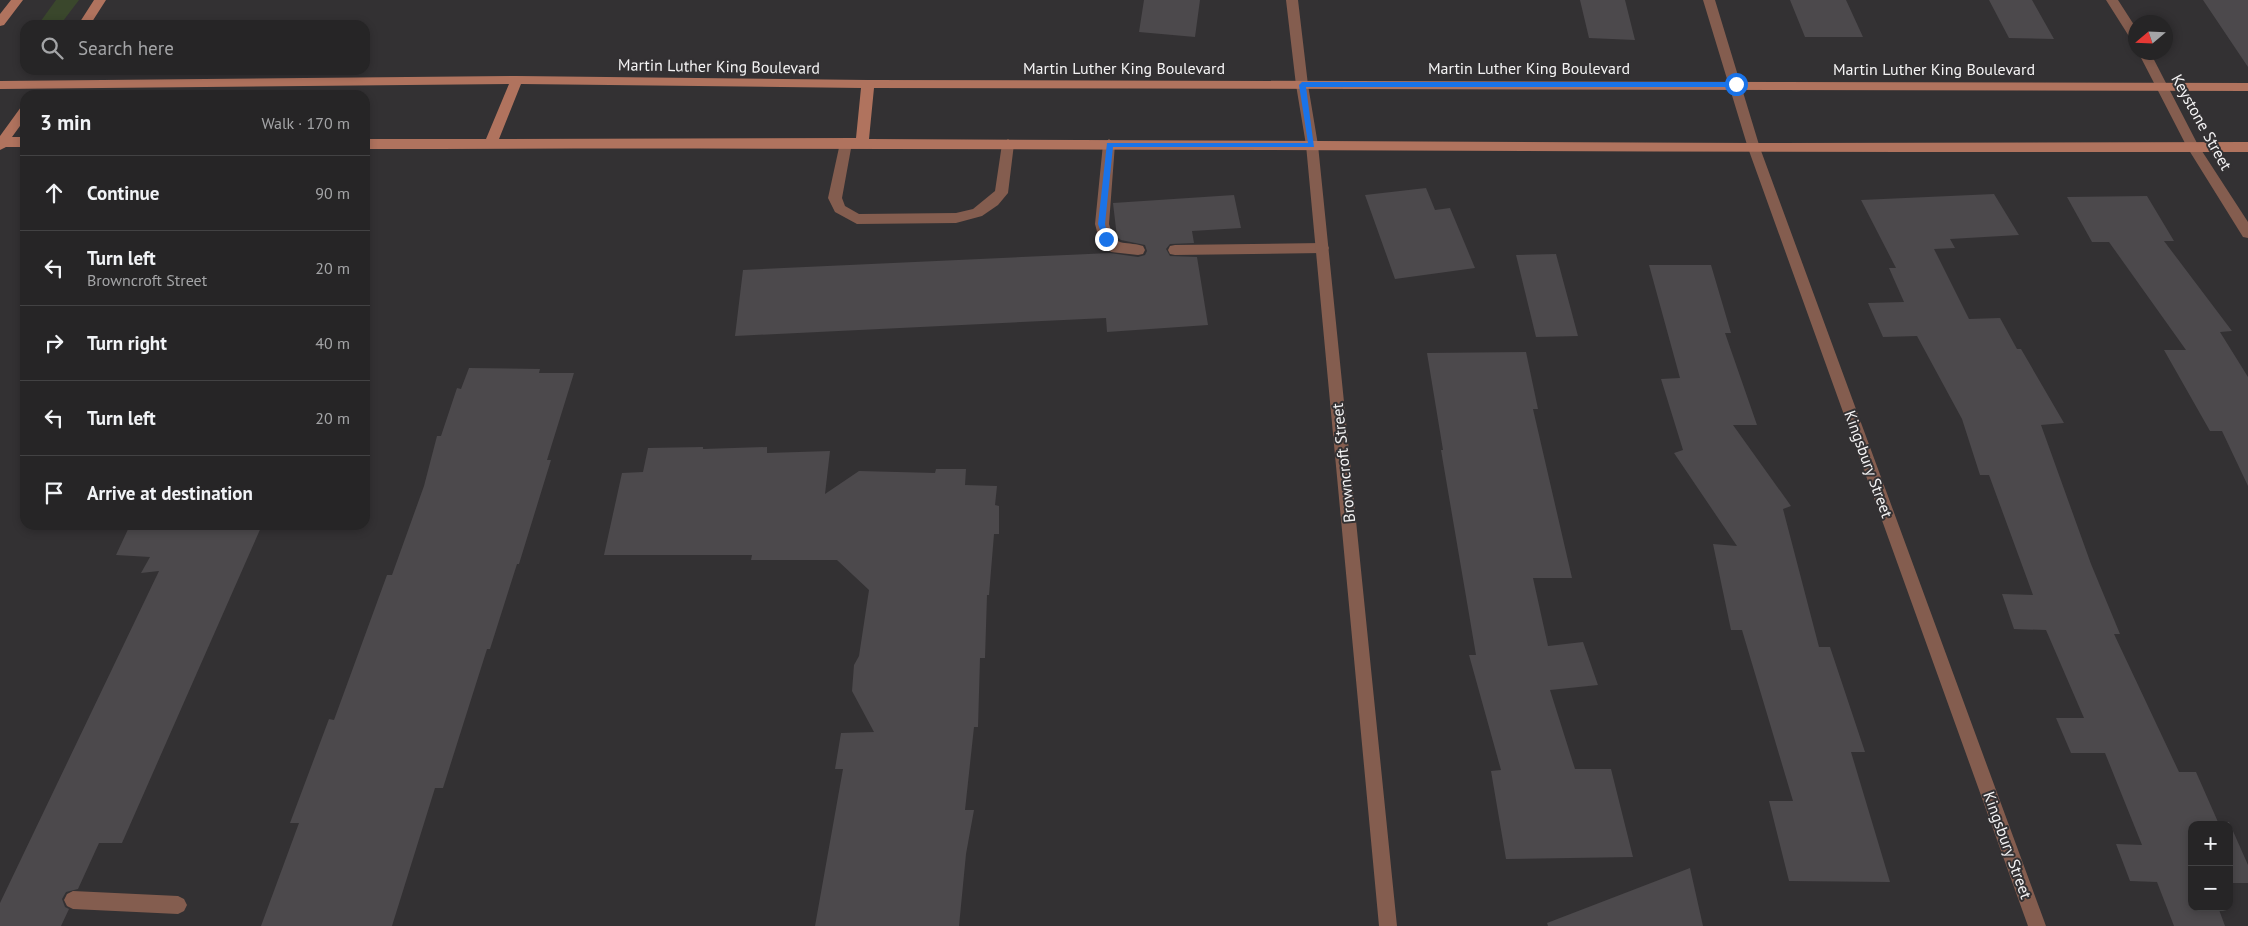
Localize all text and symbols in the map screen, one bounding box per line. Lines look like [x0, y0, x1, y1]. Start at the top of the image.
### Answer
north arrow [2128, 15, 2173, 60]
search box [20, 20, 370, 75]
icon: search [38, 34, 66, 62]
text: Search here [78, 36, 174, 60]
street label: Martin Luther King Boulevard [618, 54, 820, 78]
street label: Martin Luther King Boulevard [1023, 58, 1225, 78]
street label: Martin Luther King Boulevard [1428, 58, 1630, 78]
street label: Martin Luther King Boulevard [1833, 59, 2035, 79]
street label: Keystone Street [2167, 70, 2237, 174]
route start [1725, 73, 1748, 96]
text: 3 min [40, 109, 91, 136]
text: Walk · 170 m [261, 113, 350, 133]
icon: ahead [40, 179, 68, 207]
text: Continue [87, 181, 159, 205]
text: 90 m [315, 183, 350, 203]
route end [1095, 228, 1118, 251]
text: Turn left [87, 246, 156, 270]
icon: left [40, 254, 68, 282]
text: 20 m [315, 258, 350, 278]
text: Browncroft Street [87, 270, 207, 290]
icon: right [40, 329, 68, 357]
text: Turn right [87, 331, 167, 355]
text: 40 m [315, 333, 350, 353]
street label: Browncroft Street [1327, 402, 1359, 524]
icon: left [40, 404, 68, 432]
text: Turn left [87, 406, 156, 430]
text: 20 m [315, 408, 350, 428]
street label: Kingsbury Street [1840, 408, 1898, 521]
icon: arrive [40, 479, 68, 507]
text: Arrive at destination [87, 481, 253, 505]
street label: Kingsbury Street [1979, 789, 2037, 902]
map controls [2188, 821, 2233, 911]
button: + [2188, 821, 2233, 866]
button: − [2188, 866, 2233, 911]

